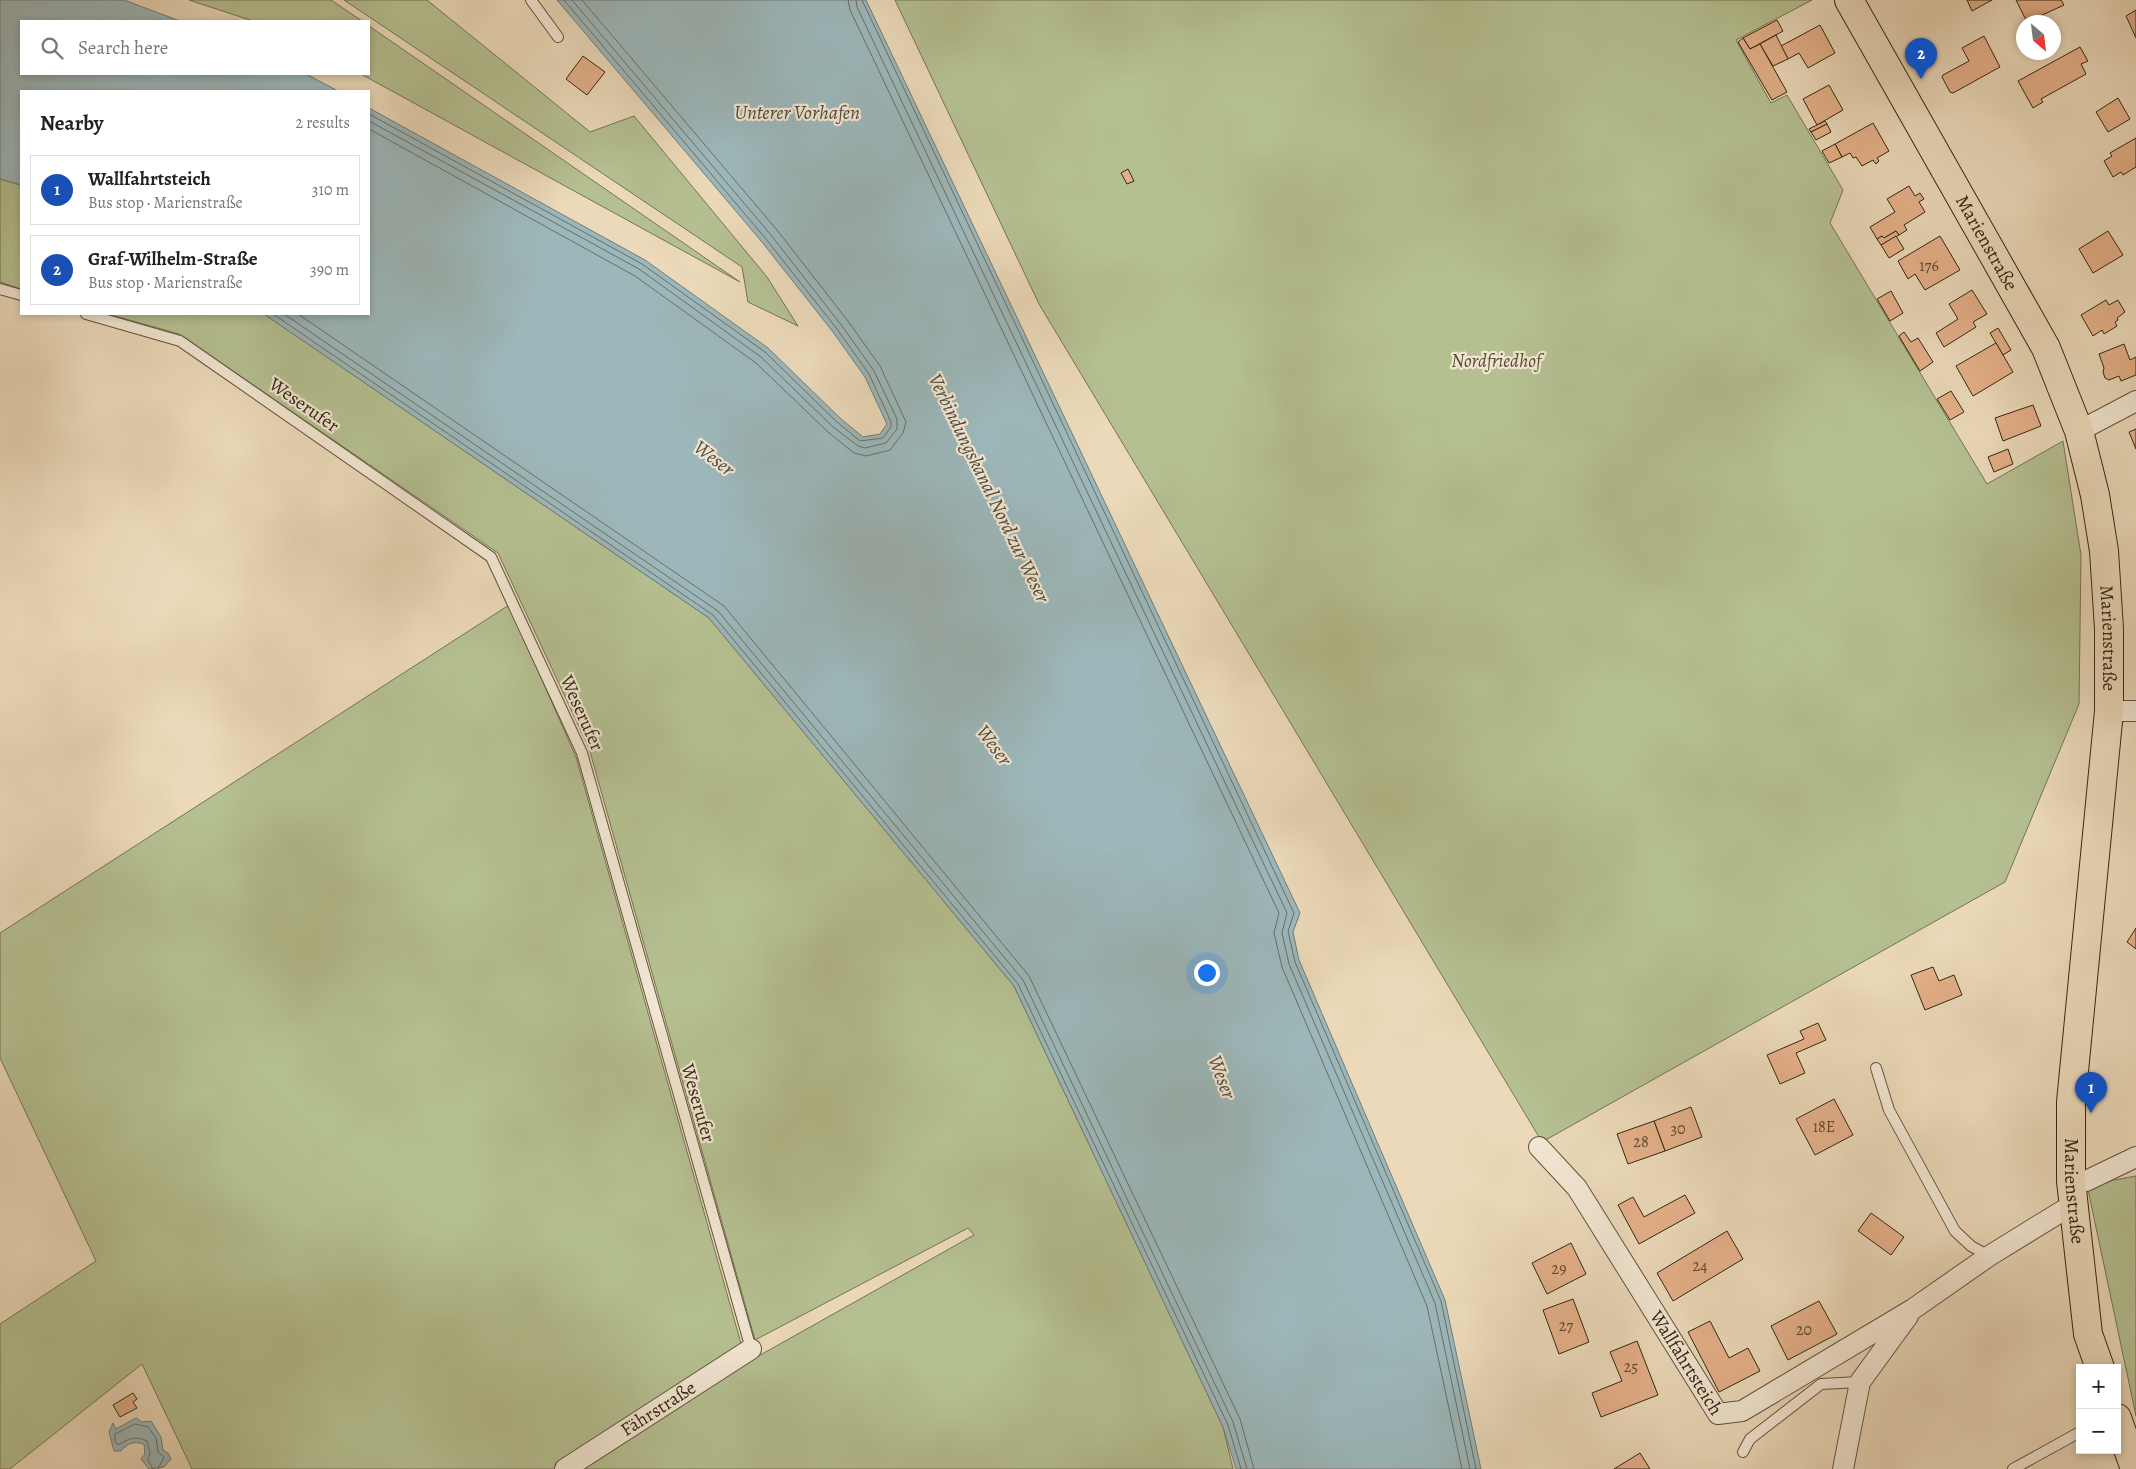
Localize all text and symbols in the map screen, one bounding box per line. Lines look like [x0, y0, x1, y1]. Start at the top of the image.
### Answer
north arrow [2016, 15, 2061, 60]
search box [20, 20, 370, 75]
icon: search [38, 34, 66, 62]
text: Search here [78, 35, 168, 61]
pin: 2 [1905, 38, 1937, 79]
water label: Unterer Vorhafen [734, 99, 860, 126]
text: Nearby [40, 109, 103, 137]
text: 2 results [295, 112, 350, 134]
text: Wallfahrtsteich [88, 166, 211, 192]
text: 1 [54, 179, 60, 201]
text: 310 m [312, 179, 349, 201]
street label: Marienstraße [1949, 190, 2024, 295]
text: Bus stop · Marienstraße [88, 192, 243, 214]
text: Graf-Wilhelm-Straße [88, 246, 258, 272]
house number: 176 [1919, 255, 1939, 277]
text: 2 [53, 259, 61, 281]
text: 390 m [310, 259, 349, 281]
text: Bus stop · Marienstraße [88, 272, 243, 294]
park label: Nordfriedhof [1451, 348, 1545, 374]
water label: Verbindungskanal Nord zur Weser [922, 369, 1057, 608]
street label: Weserufer [263, 371, 344, 439]
water label: Weser [688, 434, 741, 483]
street label: Marienstraße [2093, 584, 2122, 691]
street label: Weserufer [553, 670, 610, 755]
water label: Weser [970, 719, 1019, 772]
your location [1194, 960, 1220, 986]
water label: Weser [1201, 1051, 1243, 1104]
street label: Weserufer [674, 1060, 722, 1145]
pin: 1 [2075, 1072, 2107, 1113]
house number: 18E [1813, 1116, 1835, 1138]
house number: 30 [1670, 1118, 1686, 1140]
house number: 28 [1633, 1131, 1649, 1153]
street label: Marienstraße [2058, 1138, 2091, 1245]
house number: 24 [1693, 1255, 1707, 1277]
house number: 29 [1552, 1258, 1566, 1280]
street label: Wallfahrtsteich [1643, 1305, 1729, 1420]
house number: 27 [1559, 1315, 1573, 1337]
house number: 20 [1796, 1319, 1812, 1341]
house number: 25 [1624, 1356, 1638, 1378]
map controls [2076, 1364, 2121, 1454]
button: + [2076, 1364, 2121, 1409]
street label: Fährstraße [616, 1375, 701, 1443]
button: − [2076, 1409, 2121, 1454]

